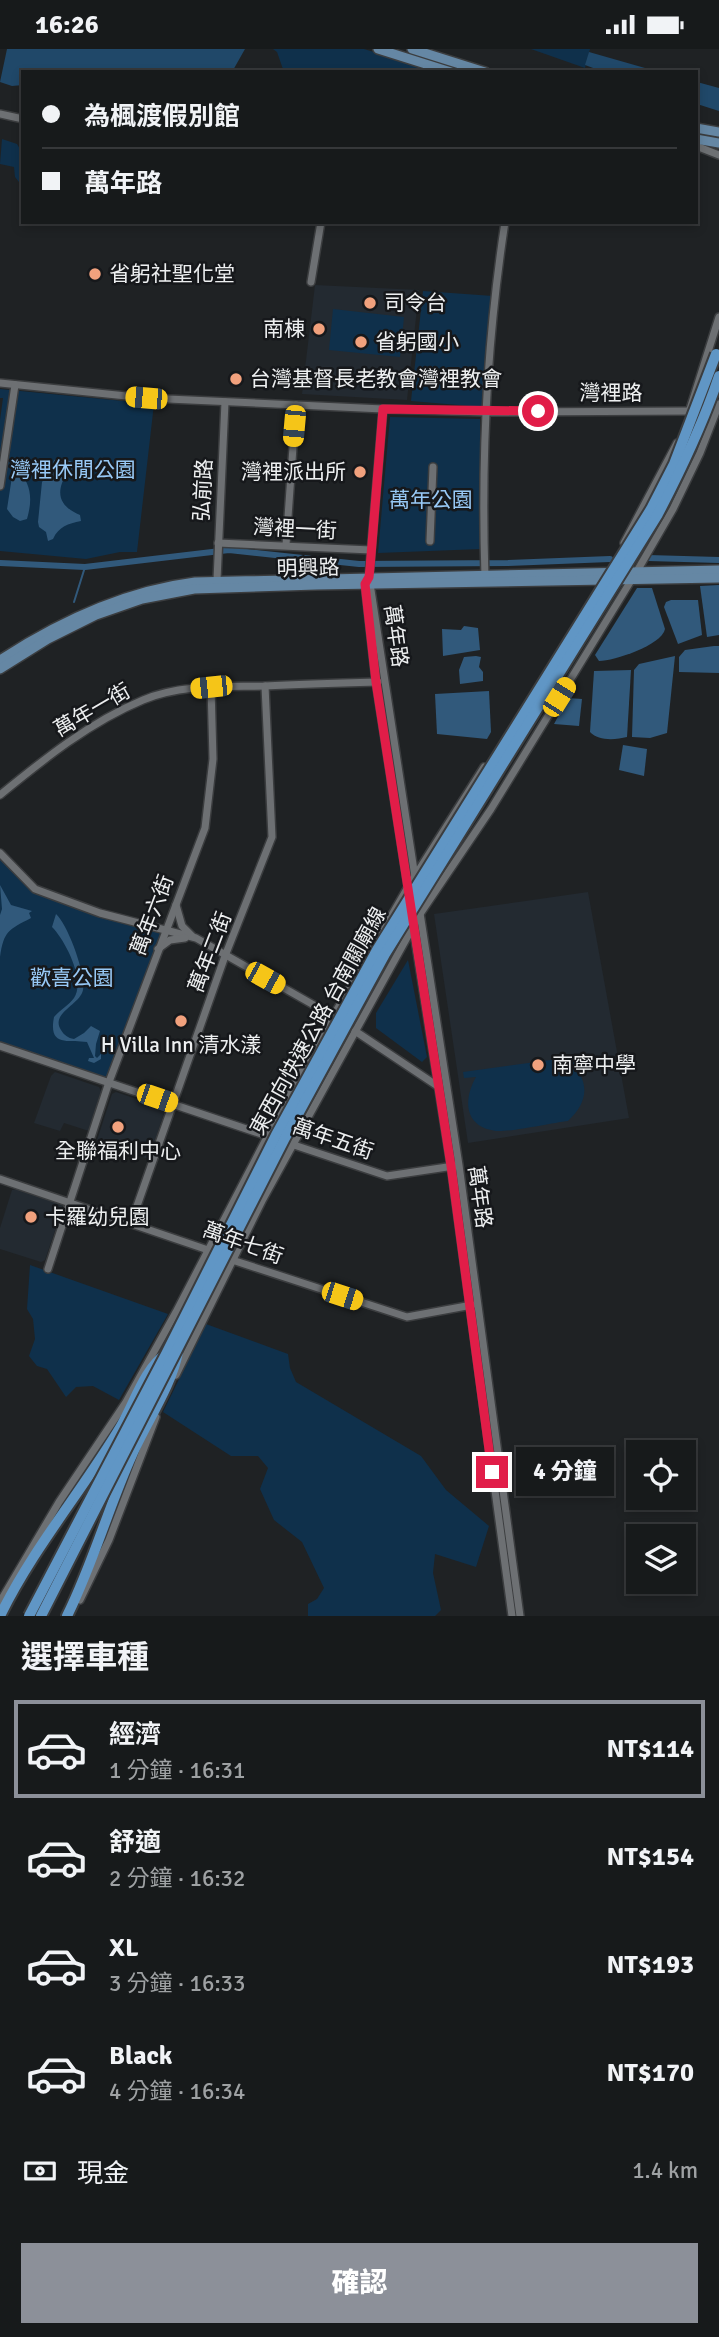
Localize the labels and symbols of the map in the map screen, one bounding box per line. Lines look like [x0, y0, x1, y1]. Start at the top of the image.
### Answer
place label: 省躬社聖化堂 [109, 261, 235, 287]
marker: 省躬社聖化堂 [87, 266, 103, 282]
place label: 司令台 [384, 290, 447, 316]
marker: 司令台 [362, 295, 378, 311]
place label: 南棟 [263, 316, 305, 342]
marker: 南棟 [311, 321, 327, 337]
place label: 省躬國小 [375, 329, 459, 355]
marker: 省躬國小 [353, 334, 369, 350]
place label: 台灣基督長老教會灣裡教會 [250, 366, 502, 392]
marker: 台灣基督長老教會灣裡教會 [228, 371, 244, 387]
street label: 灣裡路 [580, 380, 643, 406]
car [125, 386, 168, 410]
route start [522, 395, 554, 427]
car [282, 404, 307, 448]
park label: 灣裡休閒公園 [10, 457, 136, 483]
street label: 弘前路 [188, 458, 218, 522]
place label: 灣裡派出所 [241, 459, 346, 485]
marker: 灣裡派出所 [352, 464, 368, 480]
park label: 萬年公園 [389, 487, 473, 513]
street label: 灣裡一街 [252, 514, 338, 544]
street label: 明興路 [276, 554, 340, 582]
street label: 萬年路 [379, 603, 413, 669]
car [190, 674, 233, 700]
car [539, 674, 580, 720]
street label: 萬年一街 [49, 678, 135, 742]
street label: 萬年六街 [125, 871, 179, 959]
street label: 東西向快速公路 台南關廟線 [244, 902, 392, 1140]
street label: 萬年二街 [183, 908, 237, 996]
car [242, 959, 289, 997]
park label: 歡喜公園 [30, 965, 114, 991]
marker: H Villa Inn 清水漾 [173, 1013, 189, 1029]
place label: H Villa Inn 清水漾 [101, 1032, 261, 1058]
place label: 南寧中學 [552, 1052, 636, 1078]
marker: 南寧中學 [530, 1057, 546, 1073]
car [134, 1081, 181, 1115]
street label: 萬年五街 [289, 1113, 377, 1165]
marker: 全聯福利中心 [110, 1119, 126, 1135]
place label: 全聯福利中心 [55, 1138, 181, 1164]
street label: 萬年路 [463, 1164, 497, 1230]
place label: 卡羅幼兒園 [45, 1204, 150, 1230]
marker: 卡羅幼兒園 [23, 1209, 39, 1225]
street label: 萬年七街 [199, 1216, 287, 1270]
car [319, 1280, 366, 1312]
callout: 4 分鐘 [516, 1447, 614, 1497]
route end [476, 1456, 508, 1488]

